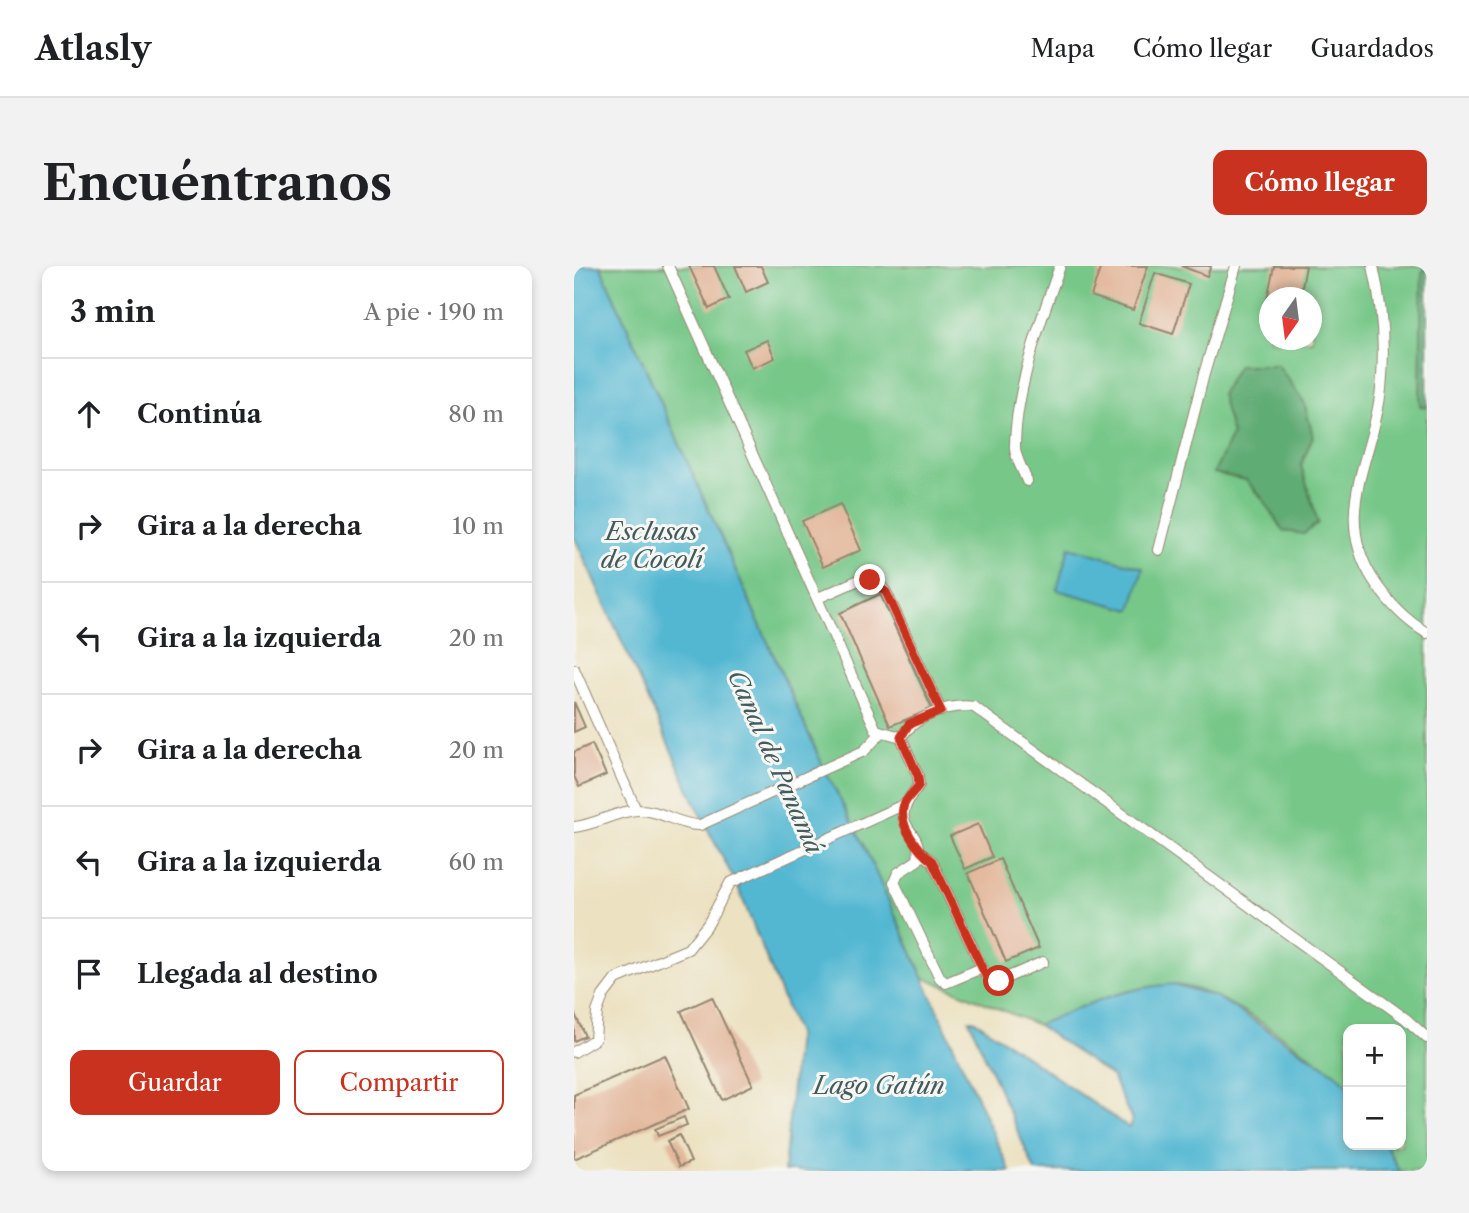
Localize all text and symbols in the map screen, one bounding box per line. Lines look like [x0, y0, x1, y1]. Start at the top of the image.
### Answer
text: Atlasly [35, 28, 151, 69]
text: Mapa [1030, 34, 1095, 63]
text: Cómo llegar [1133, 34, 1272, 63]
text: Guardados [1310, 34, 1434, 63]
button: Cómo llegar [1213, 150, 1427, 215]
text: Encuéntranos [42, 152, 392, 213]
north arrow [1259, 287, 1322, 350]
text: 3 min [70, 293, 156, 330]
text: A pie · 190 m [364, 298, 504, 326]
icon: ahead [70, 395, 108, 433]
text: Continúa [137, 398, 262, 430]
text: 80 m [448, 400, 504, 428]
icon: right [70, 507, 108, 545]
text: Gira a la derecha [137, 510, 362, 542]
text: 10 m [452, 512, 504, 540]
water label: Esclusas de Cocolí [601, 517, 705, 574]
route end [854, 564, 885, 595]
icon: left [70, 619, 108, 657]
text: Gira a la izquierda [137, 622, 382, 654]
text: 20 m [449, 624, 504, 652]
water label: Canal de Panamá [722, 665, 829, 858]
icon: right [70, 731, 108, 769]
text: Gira a la derecha [137, 734, 362, 766]
text: 20 m [449, 736, 504, 764]
icon: left [70, 843, 108, 881]
text: Gira a la izquierda [137, 846, 382, 878]
text: 60 m [448, 848, 504, 876]
icon: arrive [70, 955, 108, 993]
text: Llegada al destino [137, 958, 378, 990]
route start [983, 965, 1014, 996]
map controls [1343, 1024, 1406, 1150]
button: + [1343, 1024, 1406, 1087]
button: Guardar [70, 1050, 280, 1115]
button: Compartir [294, 1050, 504, 1115]
water label: Lago Gatún [811, 1071, 945, 1100]
button: − [1343, 1087, 1406, 1150]

